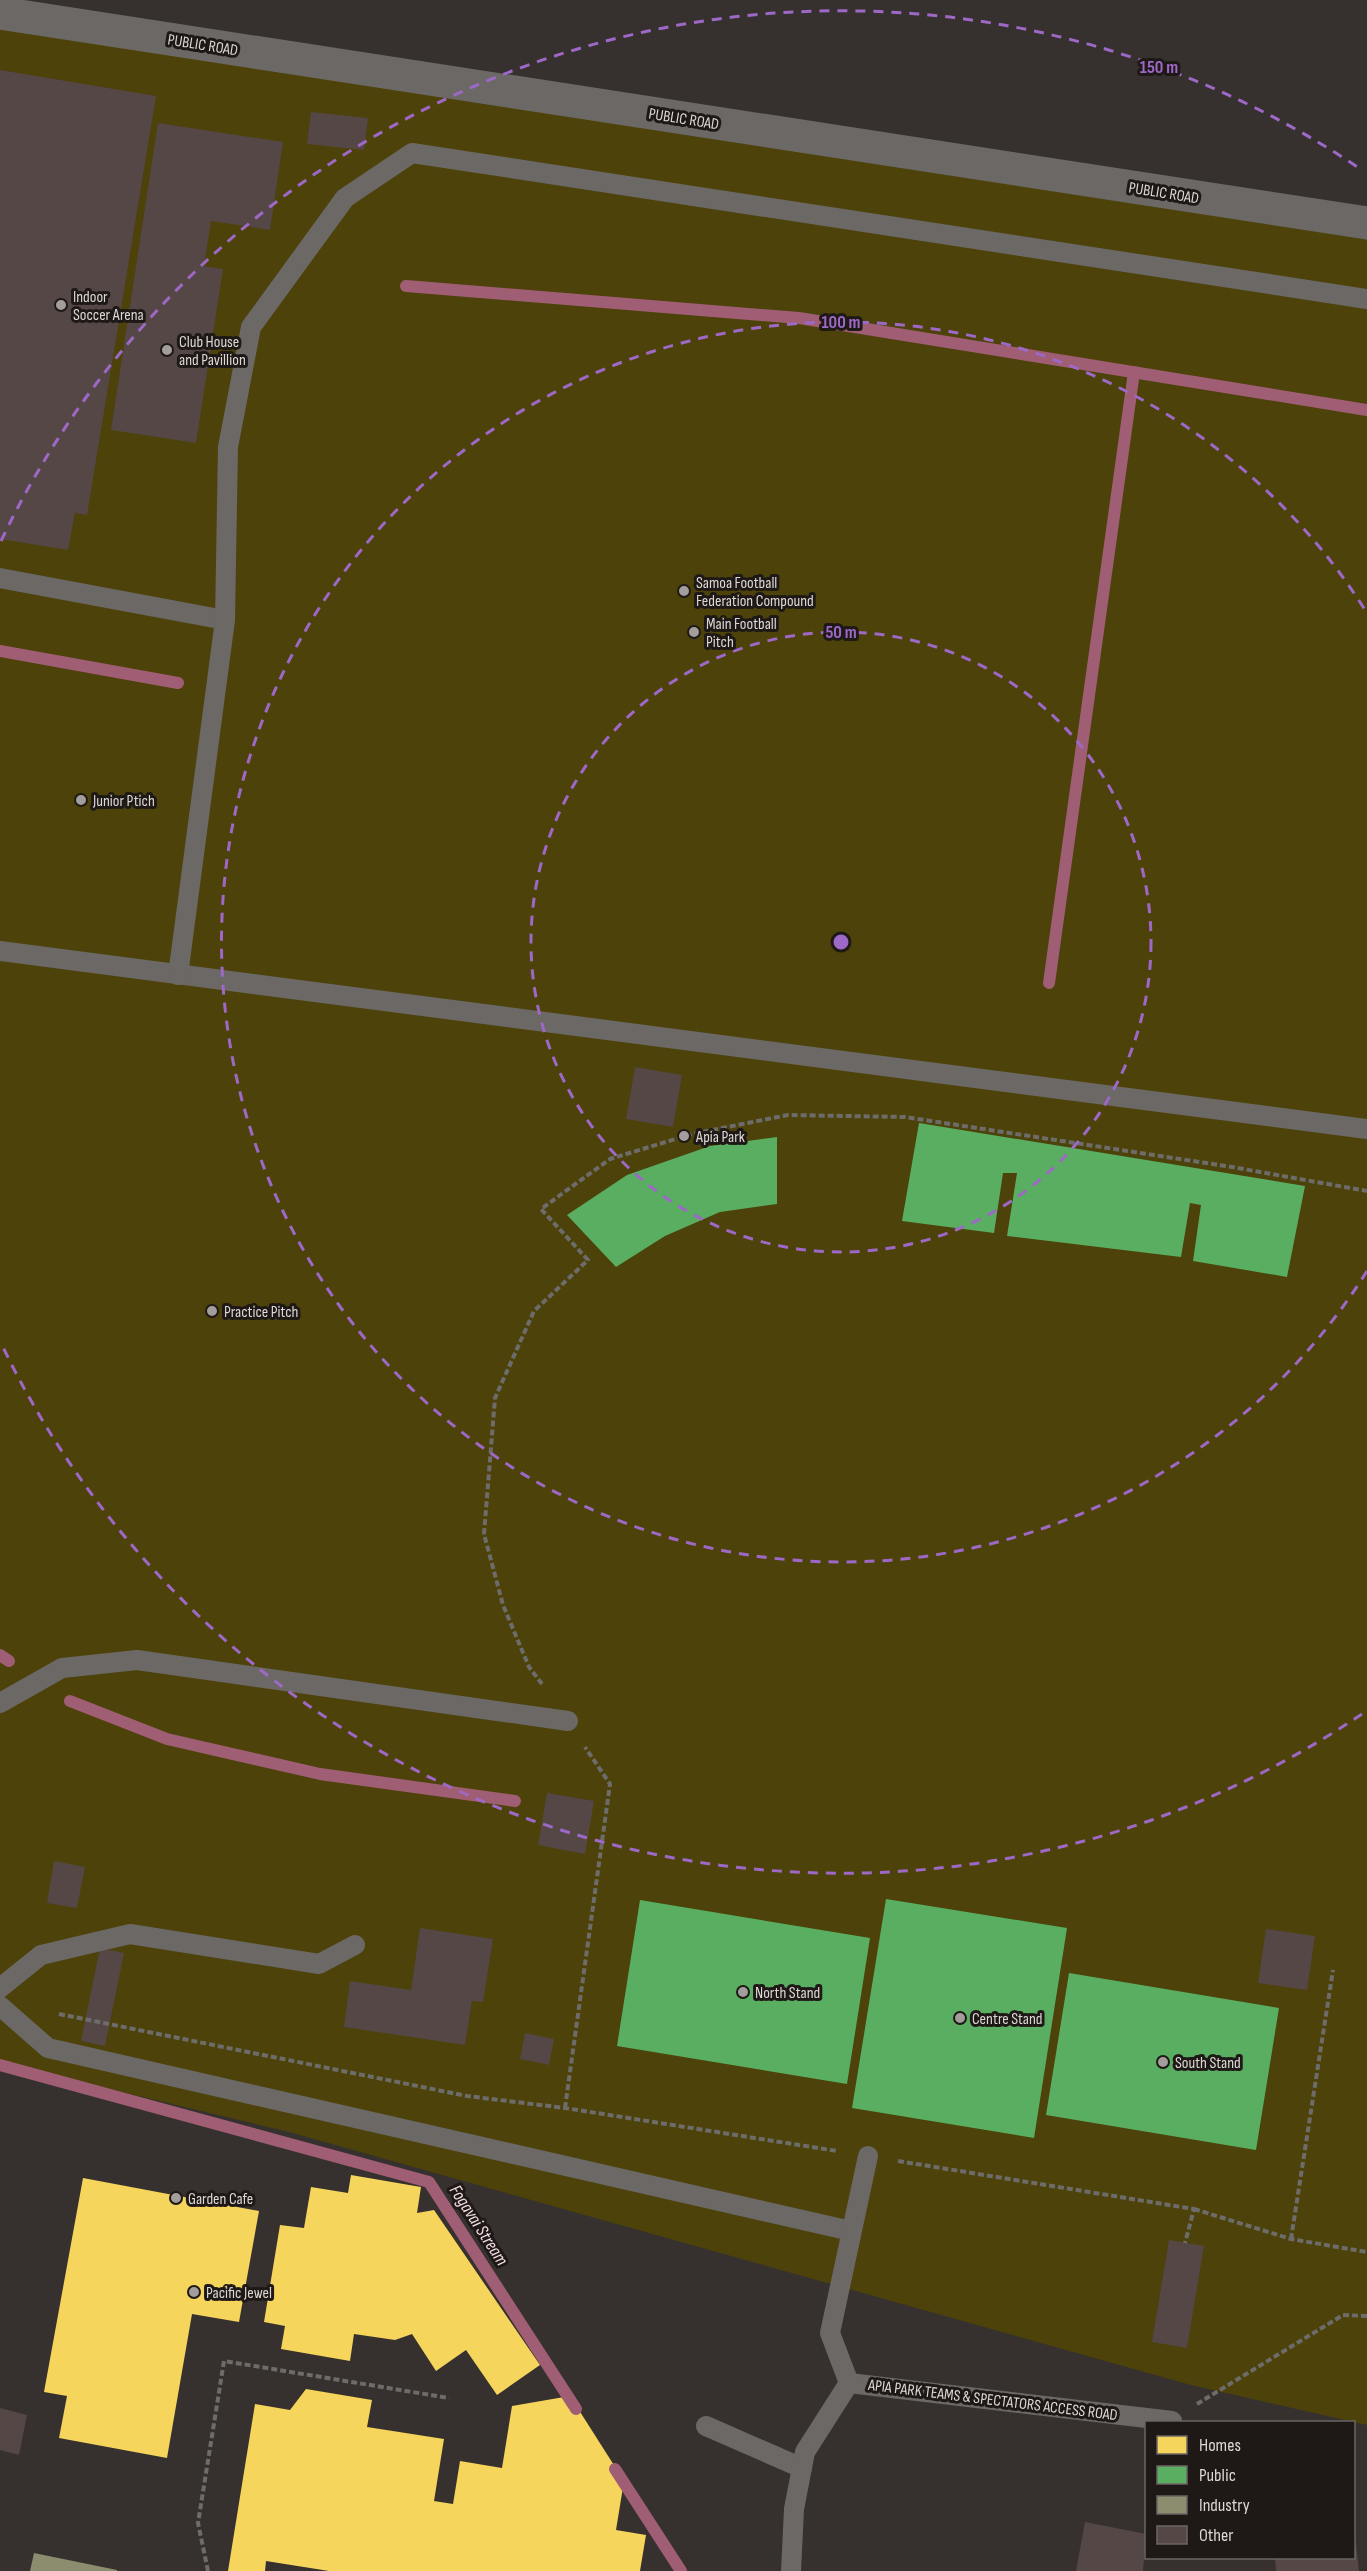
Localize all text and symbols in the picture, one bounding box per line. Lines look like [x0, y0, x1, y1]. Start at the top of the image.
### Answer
street label: PUBLIC ROAD [166, 31, 239, 60]
text: 150 m [1140, 57, 1178, 78]
street label: PUBLIC ROAD [647, 105, 720, 134]
street label: PUBLIC ROAD [1127, 179, 1200, 208]
place label: Indoor Soccer Arena [73, 288, 144, 325]
marker: Indoor Soccer Arena [54, 298, 68, 312]
text: 100 m [822, 312, 861, 333]
place label: Club House and Pavillion [179, 333, 246, 370]
marker: Club House and Pavillion [160, 343, 174, 357]
place label: Samoa Football Federation Compound [696, 574, 814, 611]
marker: Samoa Football Federation Compound [677, 584, 691, 598]
place label: Main Football Pitch [706, 615, 777, 652]
text: 50 m [825, 622, 857, 643]
marker: Main Football Pitch [687, 625, 701, 639]
place label: Junior Ptich [92, 792, 155, 811]
marker: Junior Ptich [74, 793, 88, 807]
centre of rings [831, 932, 851, 952]
place label: Apia Park [695, 1128, 745, 1147]
marker: Apia Park [677, 1129, 691, 1143]
place label: Practice Pitch [224, 1303, 298, 1322]
marker: Practice Pitch [205, 1304, 219, 1318]
place label: North Stand [755, 1984, 820, 2003]
marker: North Stand [736, 1985, 750, 1999]
place label: Centre Stand [972, 2010, 1043, 2029]
marker: Centre Stand [953, 2011, 967, 2025]
place label: South Stand [1175, 2054, 1241, 2073]
marker: South Stand [1156, 2055, 1170, 2069]
water label: Fogavai Stream [445, 2181, 512, 2269]
place label: Garden Cafe [188, 2190, 253, 2209]
marker: Garden Cafe [169, 2191, 183, 2205]
place label: Pacific Jewel [206, 2284, 272, 2303]
marker: Pacific Jewel [187, 2285, 201, 2299]
street label: APIA PARK TEAMS & SPECTATORS ACCESS ROAD [866, 2376, 1119, 2425]
legend [1145, 2421, 1355, 2559]
text: Homes [1199, 2435, 1241, 2456]
text: Public [1199, 2465, 1236, 2486]
text: Industry [1199, 2495, 1250, 2516]
text: Other [1199, 2525, 1233, 2546]

